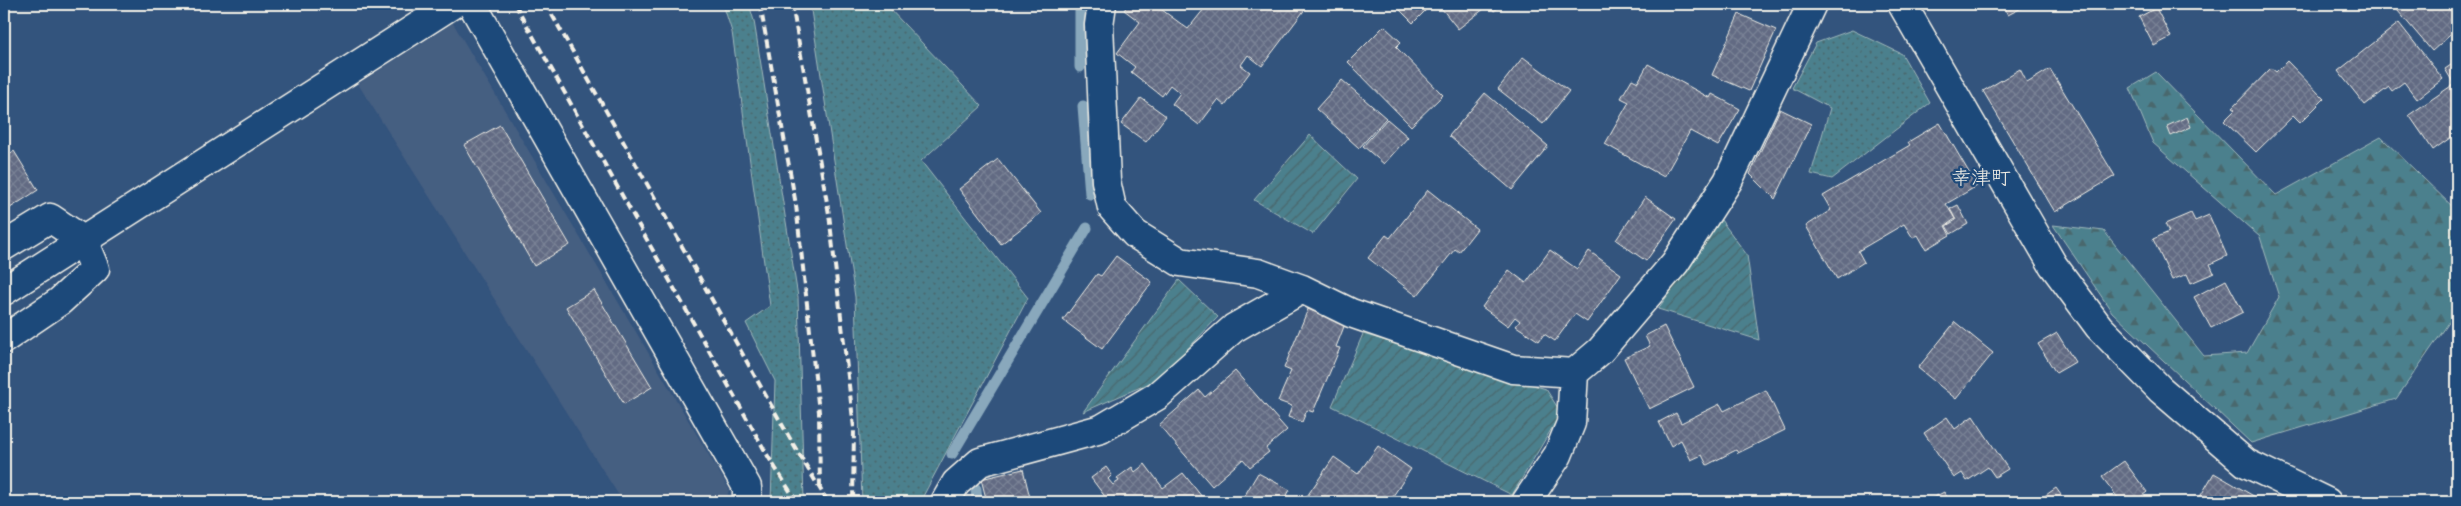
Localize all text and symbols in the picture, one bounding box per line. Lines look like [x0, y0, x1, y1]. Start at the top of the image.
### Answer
district label: 幸津町 [1951, 164, 2011, 190]

